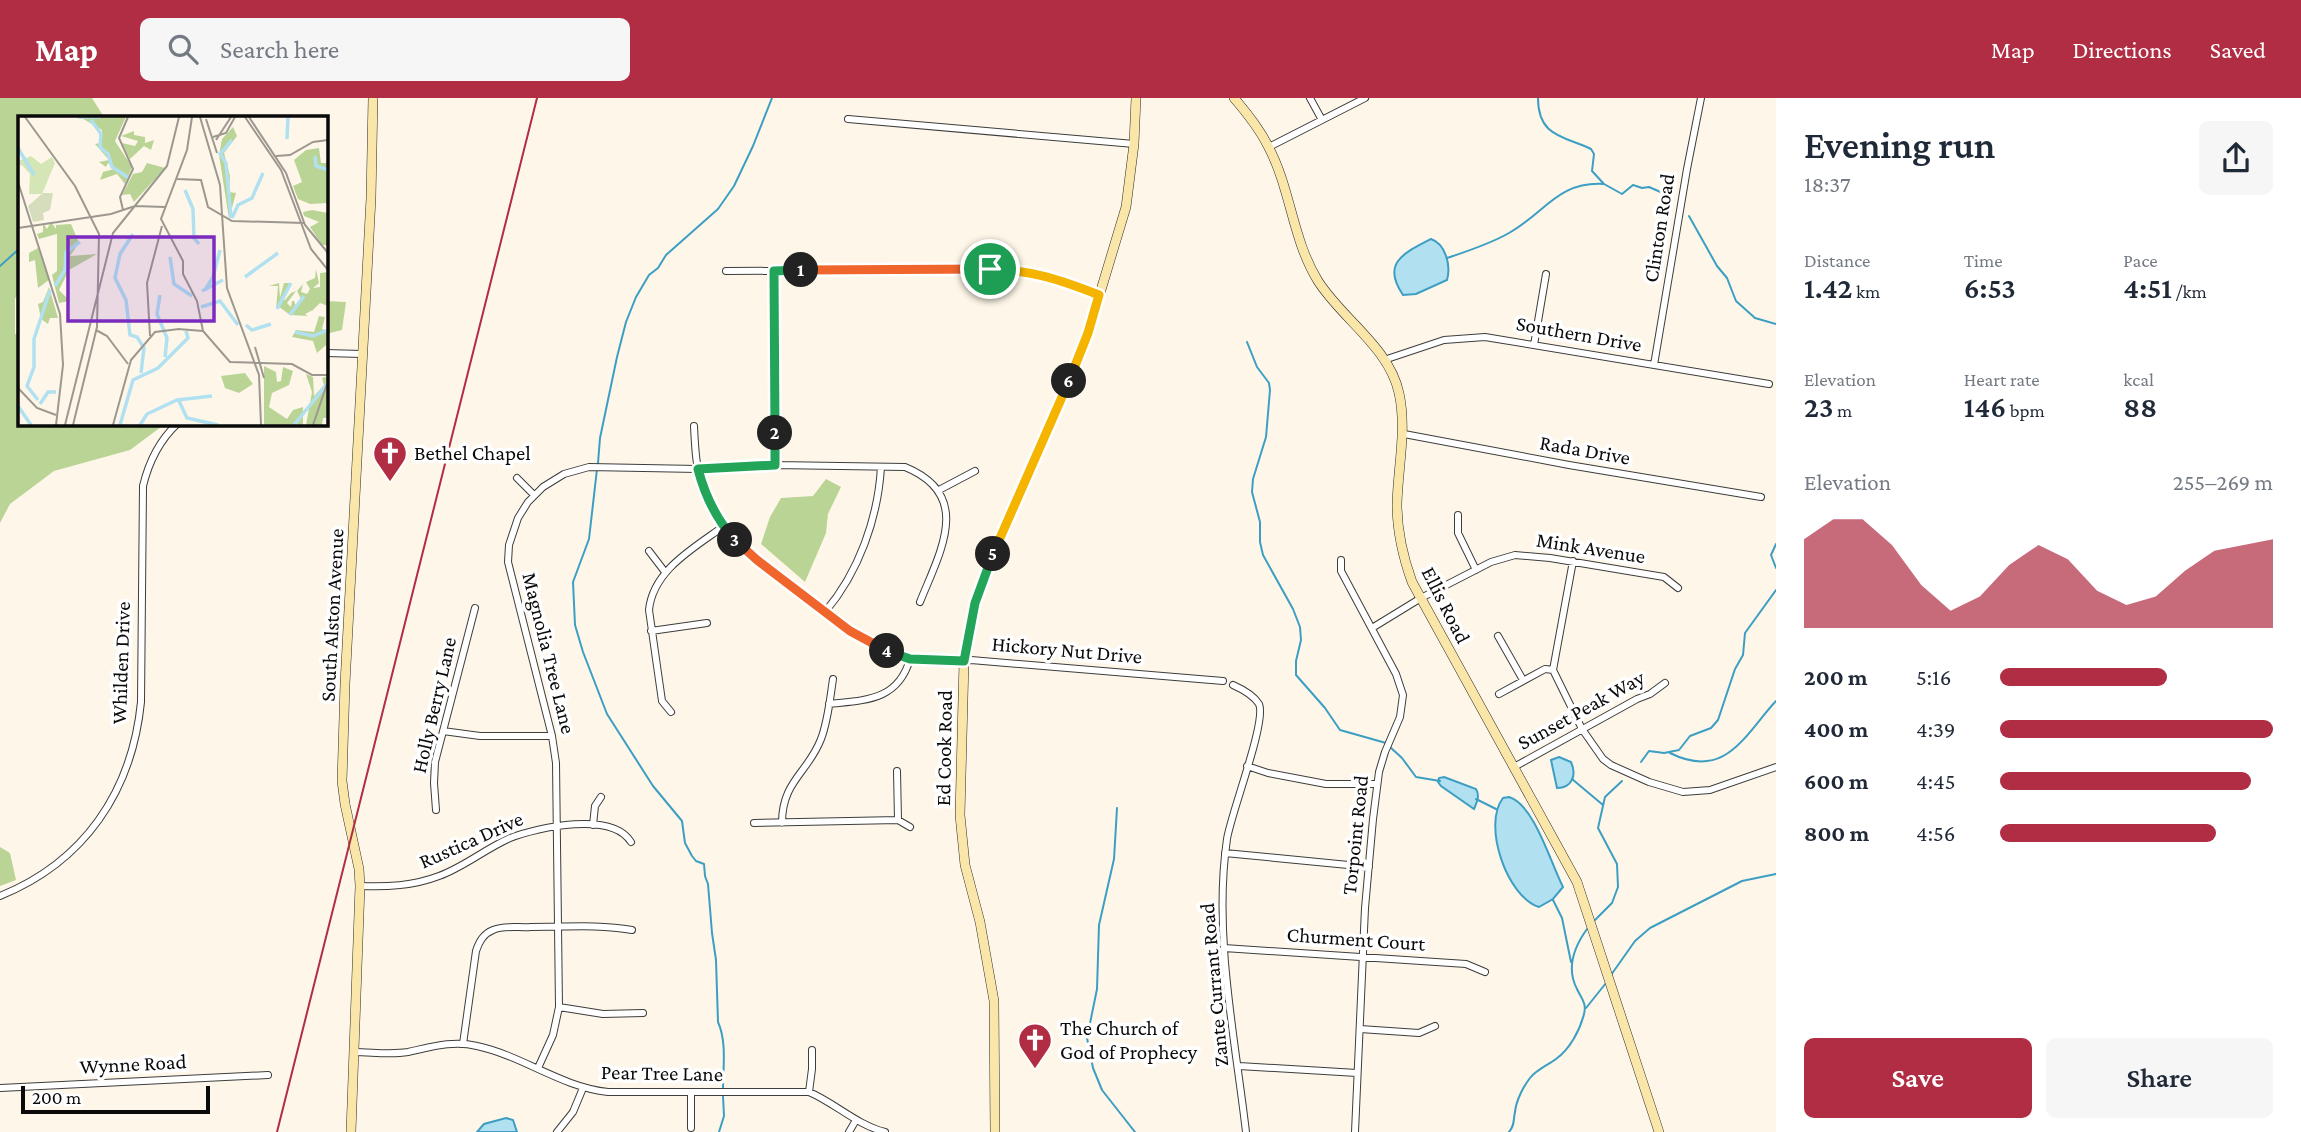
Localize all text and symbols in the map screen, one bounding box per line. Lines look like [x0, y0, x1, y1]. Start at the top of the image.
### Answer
search box [140, 18, 630, 81]
icon: search [164, 30, 202, 68]
text: Map [35, 31, 98, 68]
text: Search here [220, 35, 339, 64]
text: Map [1991, 36, 2035, 63]
text: Directions [2073, 36, 2172, 63]
text: Saved [2210, 36, 2266, 63]
inset map [18, 116, 327, 425]
button: share [2199, 121, 2273, 195]
text: Evening run [1804, 124, 1995, 166]
text: 18:37 [1804, 171, 1851, 197]
street label: Clinton Road [1639, 172, 1679, 284]
pin [960, 239, 1020, 299]
icon: arrive [971, 250, 1009, 288]
text: Distance [1804, 250, 1870, 271]
text: Time [1964, 250, 2003, 271]
text: Pace [2123, 250, 2158, 271]
pin: 1 [784, 252, 818, 288]
text: 1 [797, 259, 804, 280]
text: 1.42 [1804, 271, 1852, 304]
text: 6:53 [1964, 271, 2016, 304]
text: 4:51 [2123, 271, 2172, 304]
text: km [1852, 281, 1880, 302]
text: /km [2172, 281, 2207, 302]
street label: Southern Drive [1514, 311, 1644, 357]
pin: 6 [1052, 364, 1086, 398]
text: Elevation [1804, 369, 1876, 390]
text: Heart rate [1964, 369, 2040, 390]
text: kcal [2123, 369, 2154, 390]
text: 6 [1063, 370, 1074, 391]
text: 23 [1804, 390, 1833, 423]
text: 146 [1964, 390, 2006, 423]
text: 88 [2123, 390, 2157, 423]
text: m [1833, 400, 1852, 421]
text: bpm [2006, 400, 2045, 421]
pin: 2 [758, 416, 792, 450]
text: 2 [770, 422, 779, 443]
street label: Rada Drive [1538, 430, 1632, 470]
church icon: Bethel Chapel [371, 434, 409, 483]
place label: Bethel Chapel [414, 441, 531, 465]
text: Elevation [1804, 469, 1891, 495]
text: 255–269 m [2173, 469, 2273, 495]
pin: 3 [718, 522, 752, 558]
street label: South Alston Avenue [315, 528, 349, 702]
street label: Mink Avenue [1535, 528, 1647, 568]
text: 3 [730, 529, 739, 550]
pin: 5 [976, 536, 1010, 572]
text: 5 [988, 543, 997, 564]
street label: Ellis Road [1417, 563, 1475, 647]
street label: Magnolia Tree Lane [517, 570, 581, 736]
street label: Whilden Drive [107, 601, 135, 725]
street label: Hickory Nut Drive [991, 631, 1143, 669]
pin: 4 [870, 634, 904, 668]
street label: Holly Berry Lane [407, 635, 461, 775]
text: 4 [881, 640, 892, 661]
text: 200 m [1804, 664, 1868, 690]
text: 5:16 [1916, 664, 1951, 690]
street label: Sunset Peak Way [1513, 665, 1649, 755]
street label: Ed Cook Road [931, 690, 957, 806]
text: 400 m [1804, 716, 1868, 742]
text: 4:39 [1916, 716, 1956, 742]
text: 600 m [1804, 768, 1868, 794]
text: 4:45 [1916, 768, 1956, 794]
street label: Torpoint Road [1337, 774, 1373, 896]
street label: Rustica Drive [415, 806, 527, 874]
text: 800 m [1804, 820, 1869, 846]
text: 4:56 [1916, 820, 1956, 846]
street label: Zante Currant Road [1195, 902, 1233, 1068]
street label: Churment Court [1286, 922, 1427, 956]
place label: The Church of God of Prophecy [1060, 1016, 1197, 1064]
church icon: The Church of God of Prophecy [1016, 1021, 1054, 1070]
button: Save [1804, 1038, 2032, 1118]
button: Share [2046, 1038, 2273, 1118]
street label: Wynne Road [79, 1049, 187, 1079]
street label: Pear Tree Lane [601, 1060, 723, 1086]
scale bar [21, 1083, 210, 1115]
text: 200 m [32, 1087, 81, 1108]

